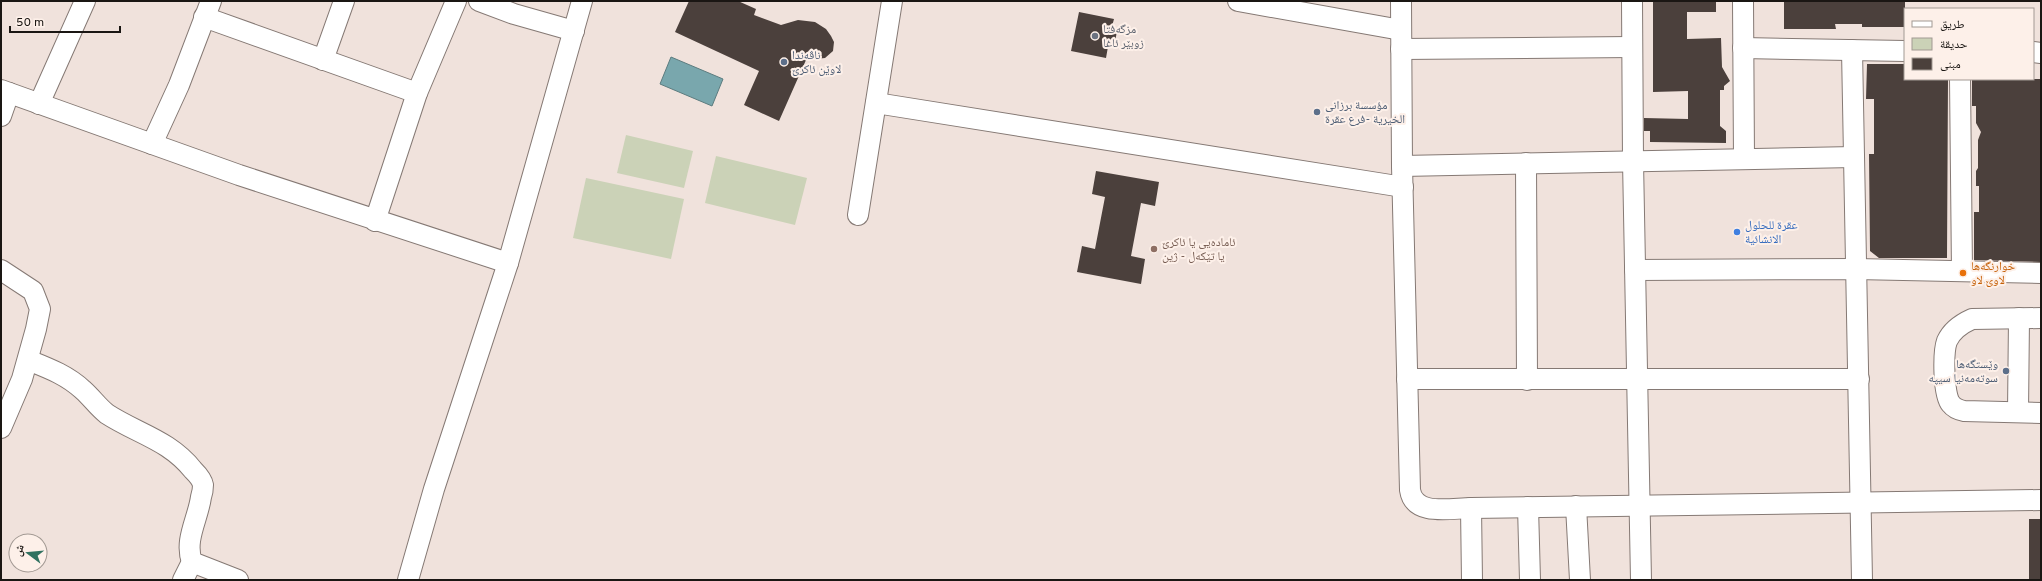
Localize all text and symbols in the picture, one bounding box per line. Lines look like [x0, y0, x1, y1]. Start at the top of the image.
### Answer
scale bar [10, 8, 120, 34]
legend [1904, 8, 2034, 80]
text: 50 m [16, 15, 44, 31]
text: طريق [1940, 17, 1965, 33]
place label: مزگەفتا زوبێر ئاغا [1103, 22, 1144, 52]
marker: مزگەفتا زوبێر ئاغا [1090, 31, 1100, 41]
text: حديقة [1940, 37, 1968, 53]
place label: ناڤەندا لاوێن ئاکرێ [792, 48, 841, 78]
marker: ناڤەندا لاوێن ئاکرێ [779, 57, 789, 67]
text: مبنى [1940, 57, 1961, 73]
place label: مؤسسة برزانى الخيرية -فرع عقرة [1325, 98, 1405, 128]
marker: مؤسسة برزانى الخيرية -فرع عقرة [1312, 107, 1322, 117]
place label: عقرة للحلول الانشائیة [1745, 218, 1797, 248]
marker: عقرة للحلول الانشائیة [1732, 227, 1742, 237]
place label: ئامادەیی یا ئاکرێ یا تێکەل - ژین [1162, 235, 1235, 265]
marker: ئامادەیی یا ئاکرێ یا تێکەل - ژین [1149, 244, 1159, 254]
place label: خوارنگەھا لاوێ لاو [1971, 259, 2015, 289]
marker: خوارنگەھا لاوێ لاو [1958, 268, 1968, 278]
place label: وێستگەها سوتەمەنیا سیپە [1929, 357, 1998, 387]
marker: وێستگەها سوتەمەنیا سیپە [2001, 366, 2011, 376]
north arrow [8, 533, 48, 573]
text: ش [11, 543, 28, 558]

